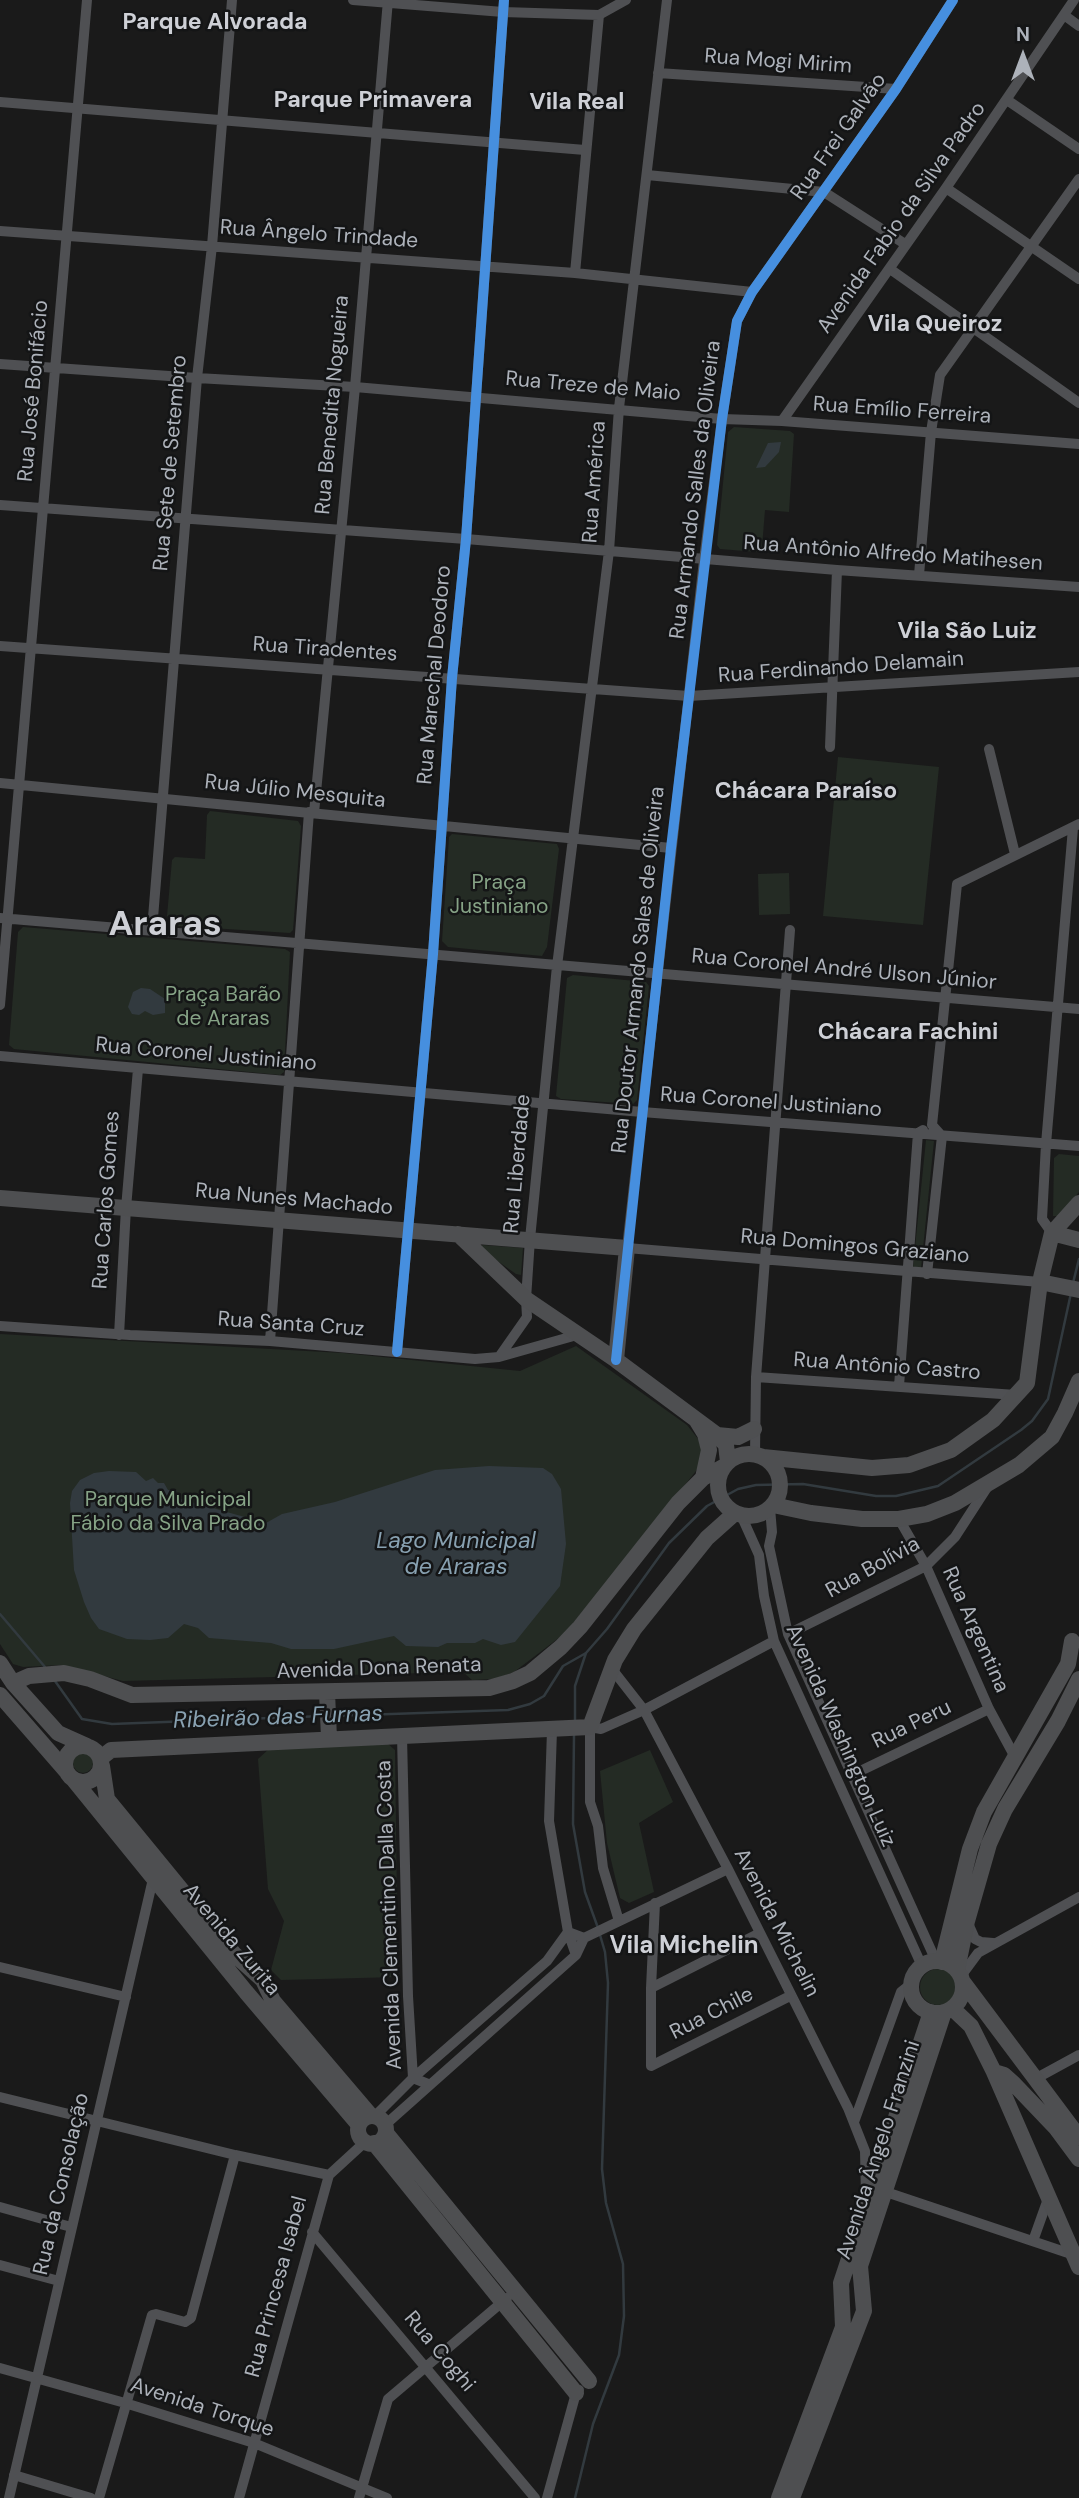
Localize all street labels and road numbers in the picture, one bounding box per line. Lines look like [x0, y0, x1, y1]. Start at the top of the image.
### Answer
street label: Rua Mogi Mirim [703, 44, 853, 80]
street label: Rua Frei Galvão [786, 69, 892, 205]
street label: Avenida Fabio da Silva Padro [812, 98, 992, 338]
street label: Rua Ângelo Trindade [219, 216, 419, 254]
street label: Rua Benedita Nogueira [311, 294, 355, 516]
street label: Rua José Bonifácio [13, 299, 55, 483]
street label: Rua Armando Salles da Oliveira [665, 339, 727, 641]
street label: Rua Sete de Setembro [149, 354, 193, 572]
street label: Rua Treze de Maio [504, 367, 682, 407]
street label: Rua Emílio Ferreira [812, 392, 992, 430]
street label: Rua América [578, 420, 612, 544]
street label: Rua Antônio Alfredo Matihesen [743, 531, 1043, 577]
street label: Rua Marechal Deodoro [413, 564, 457, 786]
street label: Rua Tiradentes [252, 632, 398, 668]
street label: Rua Ferdinando Delamain [717, 647, 965, 689]
street label: Rua Júlio Mesquita [203, 770, 387, 814]
street label: Rua Doutor Armando Sales de Oliveira [607, 785, 671, 1155]
street label: Rua Coronel André Ulson Júnior [690, 944, 998, 996]
street label: Rua Coronel Justiniano [94, 1033, 318, 1077]
street label: Rua Coronel Justiniano [659, 1083, 883, 1123]
street label: Rua Liberdade [499, 1093, 537, 1235]
street label: Rua Carlos Gomes [88, 1110, 126, 1290]
street label: Rua Nunes Machado [194, 1179, 394, 1221]
street label: Rua Domingos Graziano [739, 1224, 971, 1270]
street label: Rua Santa Cruz [217, 1307, 365, 1343]
street label: Rua Antônio Castro [793, 1348, 981, 1386]
street label: Rua Bolívia [822, 1532, 924, 1604]
street label: Rua Argentina [936, 1563, 1014, 1697]
street label: Avenida Washington Luiz [780, 1621, 900, 1851]
street label: Avenida Dona Renata [276, 1653, 482, 1685]
street label: Rua Peru [868, 1695, 956, 1755]
street label: Avenida Clementino Dalla Costa [372, 1760, 408, 2070]
street label: Avenida Michelin [728, 1845, 824, 2001]
street label: Avenida Zurita [177, 1879, 285, 2001]
street label: Rua Chile [666, 1982, 758, 2046]
street label: Avenida Ângelo Franzini [832, 2037, 926, 2263]
street label: Rua da Consolação [29, 2090, 95, 2278]
street label: Rua Princesa Isabel [241, 2194, 313, 2380]
street label: Rua Coghi [398, 2307, 480, 2397]
street label: Avenida Torque [127, 2373, 277, 2443]

